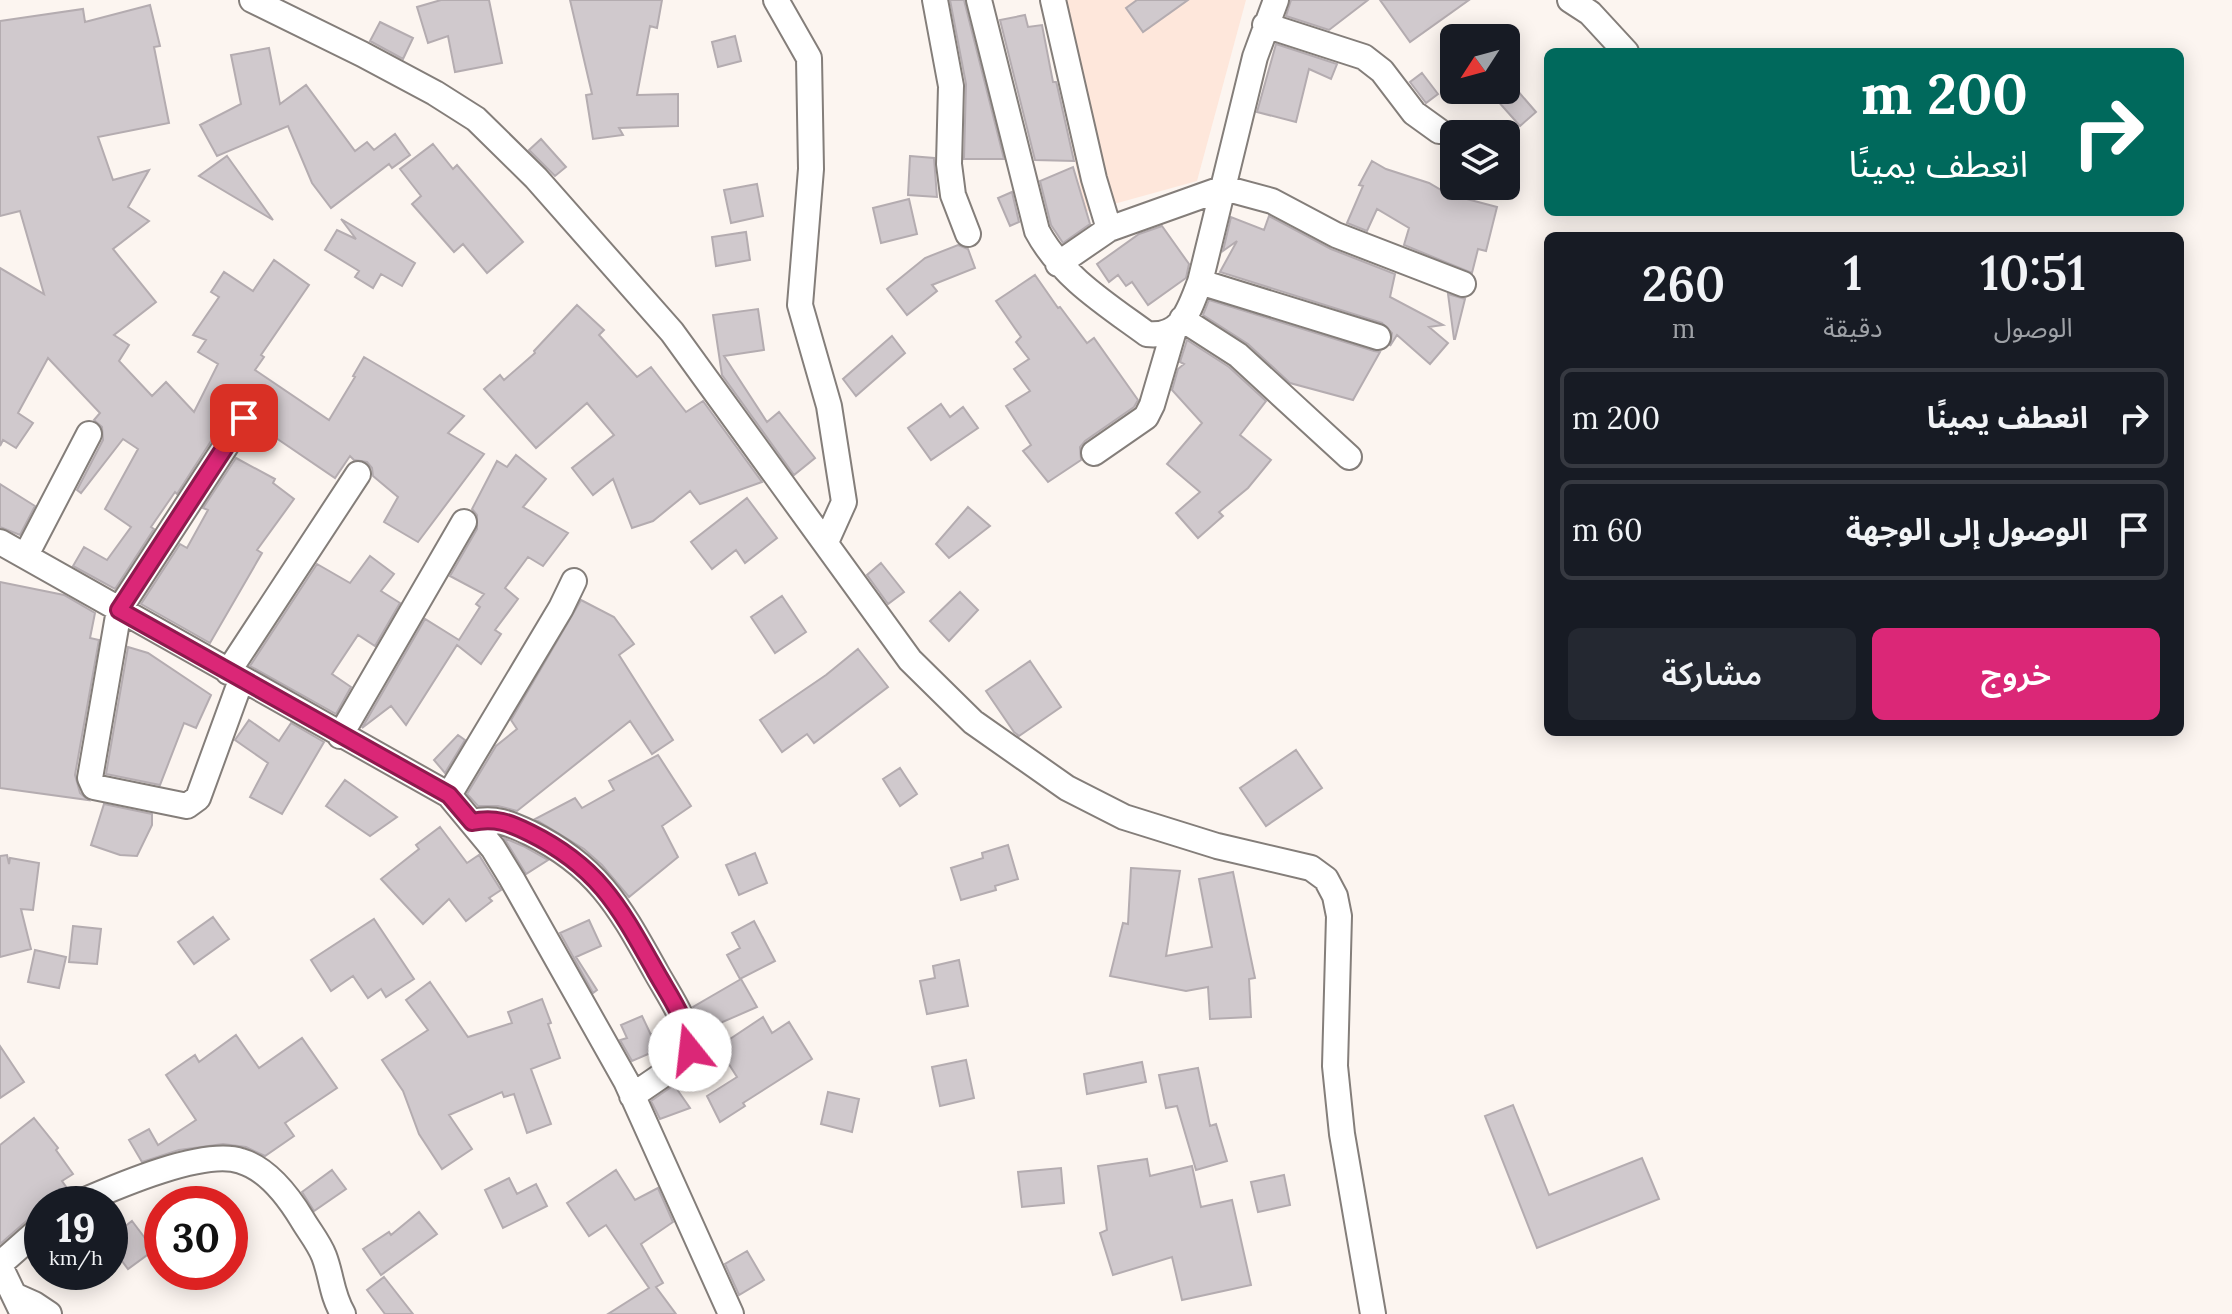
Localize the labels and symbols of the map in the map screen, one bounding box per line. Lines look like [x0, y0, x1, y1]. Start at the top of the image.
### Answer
north arrow [1440, 24, 1520, 104]
pin [210, 384, 278, 452]
position arrow [648, 1008, 732, 1092]
speed limit sign: 30 [144, 1186, 248, 1290]

